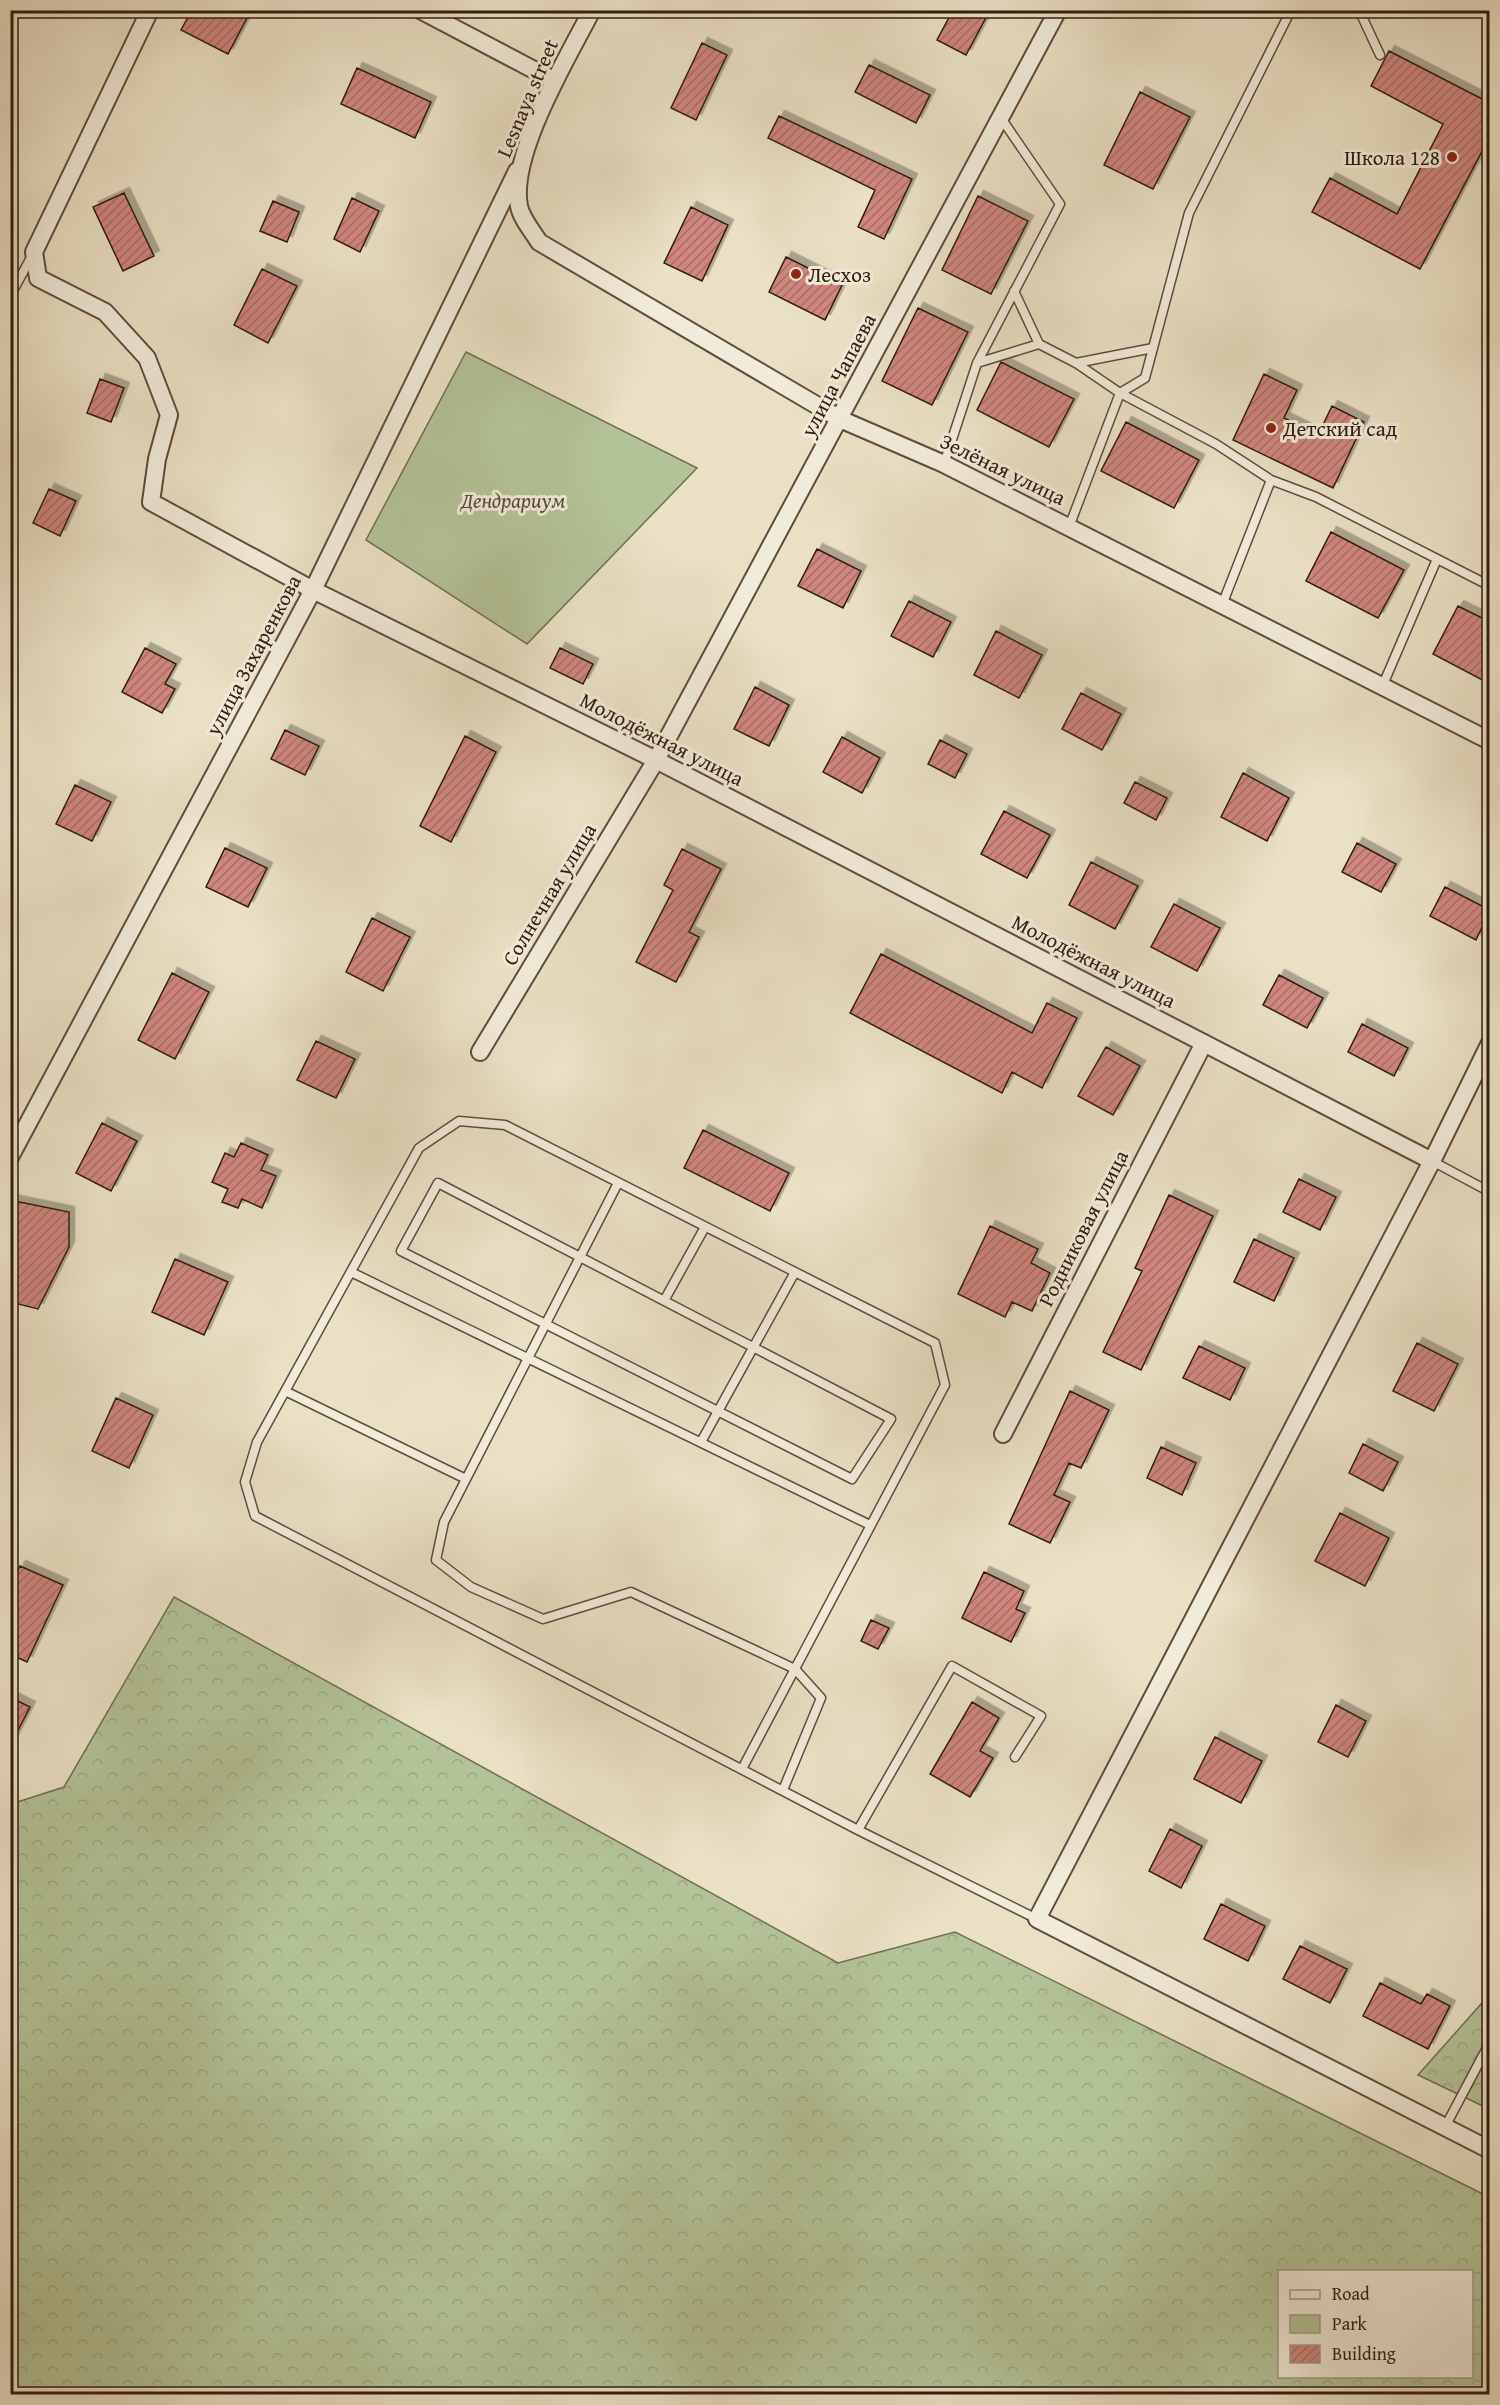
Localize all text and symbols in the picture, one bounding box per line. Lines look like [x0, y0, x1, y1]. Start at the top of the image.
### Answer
street label: Lesnaya street [488, 33, 566, 162]
place label: Школа 128 [1344, 142, 1440, 173]
marker: Школа 128 [1445, 150, 1459, 164]
place label: Лесхоз [808, 259, 871, 290]
marker: Лесхоз [789, 267, 803, 281]
street label: улица Чапаева [792, 308, 884, 443]
place label: Детский сад [1282, 413, 1398, 444]
marker: Детский сад [1264, 421, 1278, 435]
street label: Зелёная улица [935, 425, 1071, 513]
park label: Дендрариум [460, 485, 565, 516]
street label: улица Захаренкова [197, 569, 309, 742]
street label: Молодёжная улица [575, 684, 749, 794]
street label: Солнечная улица [494, 817, 604, 971]
street label: Молодёжная улица [1007, 906, 1181, 1016]
street label: Родниковая улица [1030, 1144, 1136, 1312]
legend [1278, 2270, 1473, 2378]
text: Road [1332, 2280, 1370, 2307]
text: Park [1332, 2310, 1368, 2337]
text: Building [1332, 2340, 1396, 2367]

